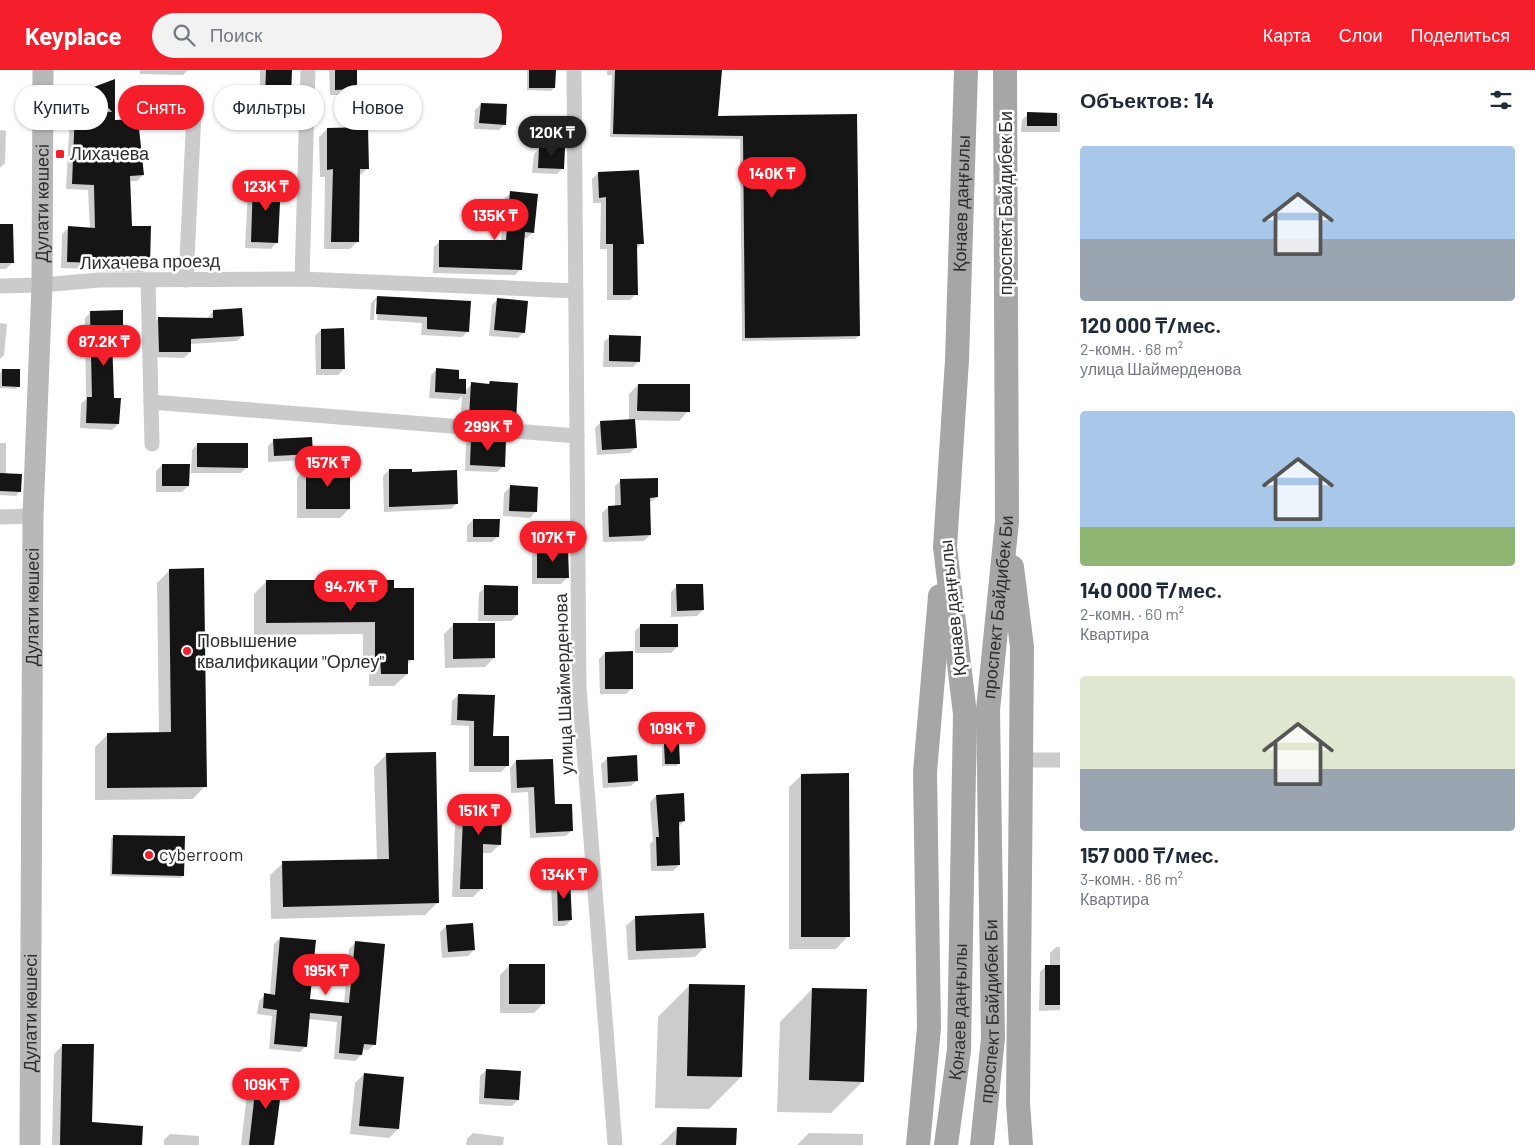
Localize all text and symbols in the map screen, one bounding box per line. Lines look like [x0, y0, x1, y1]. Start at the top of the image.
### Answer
search box [152, 13, 502, 58]
text: Keyplace [25, 21, 122, 50]
icon: search [170, 21, 198, 49]
text: Поиск [210, 23, 262, 46]
text: Карта [1263, 24, 1311, 46]
text: Слои [1339, 24, 1383, 46]
text: Поделиться [1411, 24, 1510, 46]
chip: Купить [15, 85, 108, 130]
chip: Снять [118, 85, 204, 130]
chip: Фильтры [214, 85, 324, 130]
chip: Новое [334, 85, 422, 130]
icon: filters [1487, 86, 1515, 114]
text: Объектов: 14 [1080, 87, 1214, 112]
street label: проспект Байдибек Би [994, 111, 1016, 295]
pin: 120K ₸ [511, 116, 593, 158]
text: 120K ₸ [529, 122, 575, 141]
street label: Қонаев даңғылы [948, 135, 974, 272]
place label: Лихачева [70, 142, 150, 164]
street label: Дулати көшесі [30, 144, 53, 263]
marker: Лихачева [54, 148, 66, 160]
pin: 140K ₸ [731, 156, 813, 199]
text: 140K ₸ [749, 163, 795, 182]
pin: 123K ₸ [225, 170, 307, 212]
text: 123K ₸ [244, 176, 289, 195]
icon: home [1253, 179, 1343, 269]
pin: 135K ₸ [454, 198, 536, 241]
text: 135K ₸ [473, 205, 517, 224]
street label: Лихачева проезд [80, 249, 221, 273]
text: 120 000 ₸/мес. [1080, 312, 1221, 337]
pin: 87.2K ₸ [58, 324, 150, 367]
text: 87.2K ₸ [79, 331, 129, 350]
text: 2-комн. · 68 m² [1080, 339, 1183, 358]
text: улица Шаймерденова [1080, 359, 1241, 378]
pin: 299K ₸ [447, 410, 529, 452]
text: 299K ₸ [464, 416, 512, 435]
icon: home [1253, 444, 1343, 534]
pin: 157K ₸ [287, 446, 369, 488]
text: 157K ₸ [306, 452, 350, 471]
street label: проспект Байдибек Би [977, 515, 1017, 700]
pin: 107K ₸ [512, 520, 594, 563]
text: 107K ₸ [531, 527, 575, 546]
street label: Қонаев даңғылы [934, 539, 970, 677]
street label: Дулати көшесі [20, 548, 43, 666]
pin: 94.7K ₸ [305, 570, 397, 612]
text: 94.7K ₸ [325, 576, 377, 595]
text: 140 000 ₸/мес. [1080, 577, 1222, 602]
street label: улица Шаймерденова [549, 592, 577, 775]
text: 2-комн. · 60 m² [1080, 604, 1184, 623]
text: Квартира [1080, 624, 1149, 643]
place label: Повышение квалификации "Орлеу" [197, 629, 384, 672]
marker: Повышение квалификации "Орлеу" [181, 645, 193, 657]
icon: home [1253, 709, 1343, 799]
pin: 109K ₸ [631, 712, 713, 754]
text: 109K ₸ [649, 718, 695, 737]
pin: 151K ₸ [438, 794, 520, 836]
text: 151K ₸ [458, 800, 500, 819]
text: 157 000 ₸/мес. [1080, 842, 1219, 867]
place label: cyberroom [159, 843, 243, 865]
marker: cyberroom [143, 849, 155, 861]
pin: 134K ₸ [523, 858, 605, 900]
text: 134K ₸ [541, 864, 587, 883]
text: 3-комн. · 86 m² [1080, 869, 1183, 888]
text: Квартира [1080, 889, 1149, 908]
street label: проспект Байдибек Би [974, 919, 1003, 1104]
street label: Қонаев даңғылы [943, 943, 971, 1082]
street label: Дулати көшесі [18, 954, 41, 1072]
pin: 195K ₸ [285, 954, 367, 996]
text: 195K ₸ [304, 960, 348, 979]
pin: 109K ₸ [225, 1068, 307, 1110]
text: 109K ₸ [243, 1074, 289, 1093]

